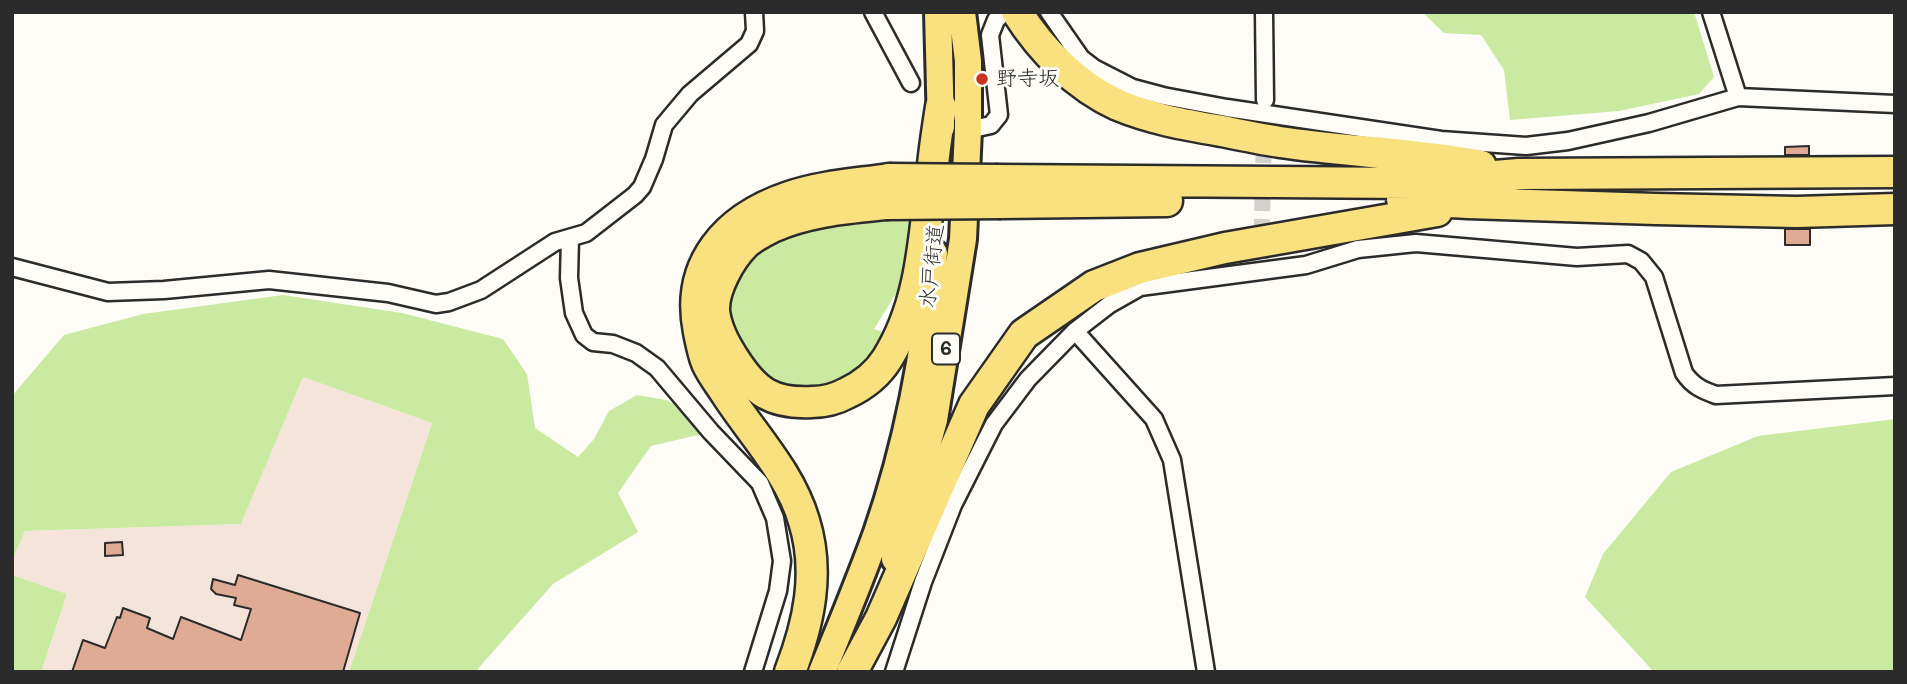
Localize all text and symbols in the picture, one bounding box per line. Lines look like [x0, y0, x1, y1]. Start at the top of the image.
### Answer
place label: 野寺坂 [996, 66, 1059, 92]
marker: 野寺坂 [974, 71, 990, 87]
street label: 水戸街道 [915, 223, 949, 309]
road number: 6 [932, 334, 960, 364]

